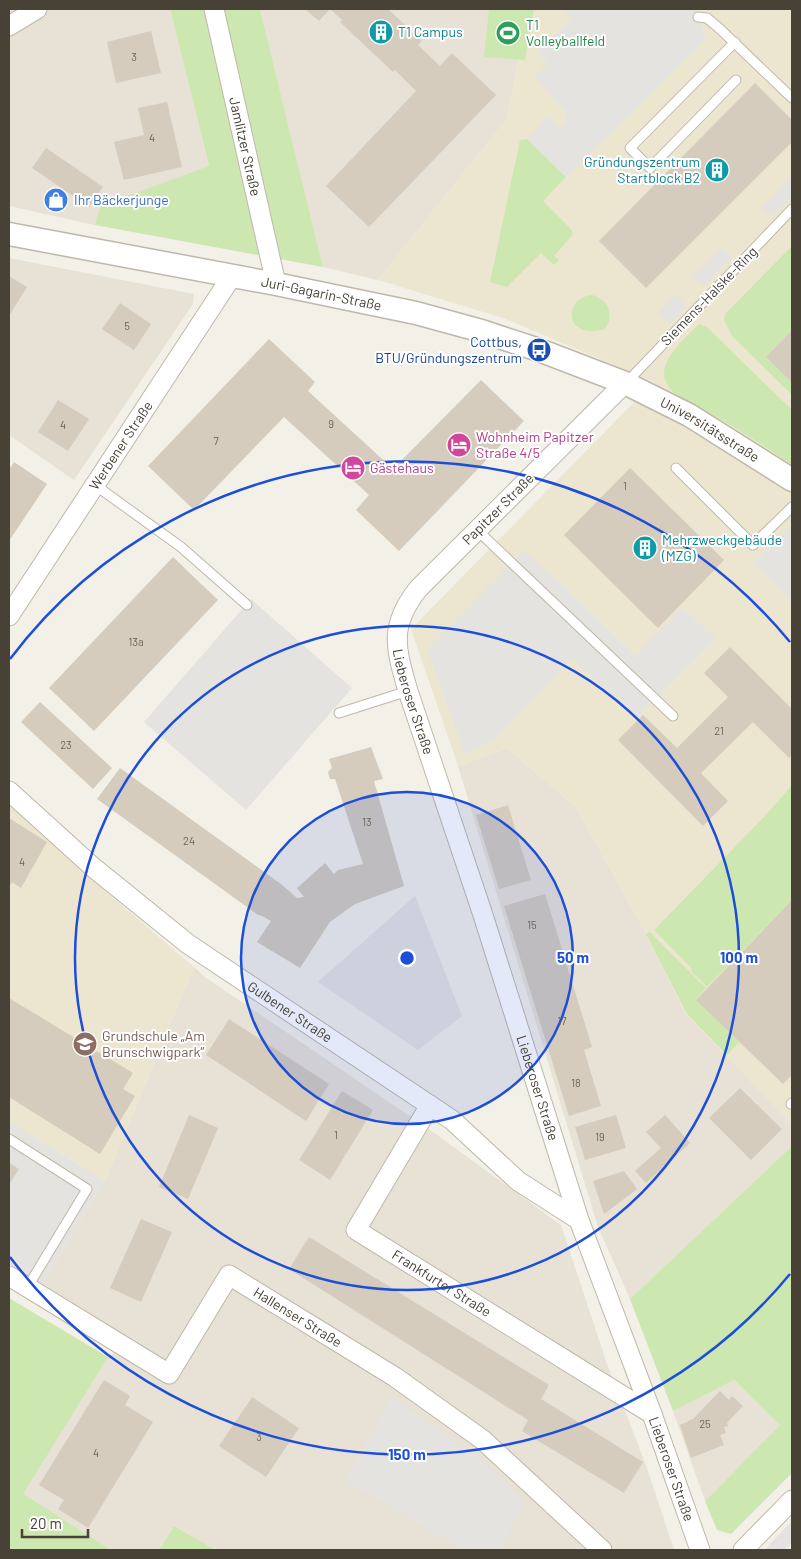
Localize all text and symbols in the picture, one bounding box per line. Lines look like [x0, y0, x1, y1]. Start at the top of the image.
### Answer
place label: T1 Volleyballfeld [526, 16, 605, 49]
building icon: T1 Campus [368, 19, 394, 45]
sports icon: T1 Volleyballfeld [495, 20, 521, 46]
place label: T1 Campus [398, 23, 463, 40]
house number: 3 [131, 50, 137, 63]
street label: Jamlitzer Straße [226, 95, 265, 198]
house number: 4 [149, 131, 155, 144]
place label: Gründungszentrum Startblock B2 [584, 153, 700, 186]
building icon: Gründungszentrum Startblock B2 [704, 157, 730, 183]
shop icon: Ihr Bäckerjunge [43, 187, 69, 213]
place label: Ihr Bäckerjunge [74, 191, 169, 208]
street label: Siemens-Halske-Ring [657, 243, 760, 349]
street label: Juri-Gagarin-Straße [260, 272, 383, 314]
house number: 5 [124, 319, 130, 332]
place label: Cottbus, BTU/Gründungszentrum [375, 333, 522, 366]
bus stop icon: Cottbus, BTU/Gründungszentrum [526, 337, 552, 363]
street label: Universitätsstraße [658, 393, 763, 465]
street label: Werbener Straße [85, 397, 156, 493]
house number: 9 [328, 417, 334, 430]
house number: 4 [60, 418, 66, 431]
place label: Wohnheim Papitzer Straße 4/5 [476, 428, 594, 461]
hotel icon: Wohnheim Papitzer Straße 4/5 [446, 432, 472, 458]
house number: 7 [213, 434, 219, 447]
hotel icon: Gästehaus [340, 455, 366, 481]
place label: Gästehaus [370, 459, 434, 476]
street label: Papitzer Straße [458, 469, 537, 548]
house number: 1 [623, 479, 627, 492]
place label: Mehrzweckgebäude (MZG) [661, 531, 782, 564]
building icon: Mehrzweckgebäude (MZG) [632, 535, 658, 561]
house number: 13a [128, 635, 144, 648]
street label: Lieberoser Straße [390, 648, 438, 756]
house number: 21 [714, 724, 724, 737]
house number: 23 [60, 738, 72, 751]
house number: 13 [362, 815, 372, 828]
house number: 24 [183, 834, 195, 847]
house number: 4 [19, 855, 25, 868]
house number: 15 [527, 918, 537, 931]
text: 50 m [557, 948, 589, 966]
text: 100 m [720, 948, 758, 966]
centre of rings [398, 949, 416, 967]
street label: Gulbener Straße [245, 977, 336, 1046]
house number: 17 [557, 1014, 567, 1027]
place label: Grundschule „Am Brunschwigpark” [102, 1027, 205, 1060]
school or university icon: Grundschule „Am Brunschwigpark” [72, 1031, 98, 1057]
street label: Lieberoser Straße [513, 1033, 562, 1143]
house number: 18 [571, 1076, 581, 1089]
house number: 1 [334, 1128, 338, 1141]
house number: 19 [595, 1130, 605, 1143]
street label: Frankfurter Straße [389, 1246, 494, 1320]
street label: Hallenser Straße [251, 1283, 345, 1350]
street label: Lieberoser Straße [646, 1414, 698, 1523]
house number: 25 [699, 1417, 711, 1430]
house number: 3 [256, 1430, 262, 1443]
text: 150 m [388, 1445, 426, 1463]
house number: 4 [93, 1446, 99, 1459]
scale bar [22, 1506, 89, 1538]
text: 20 m [30, 1514, 62, 1532]

